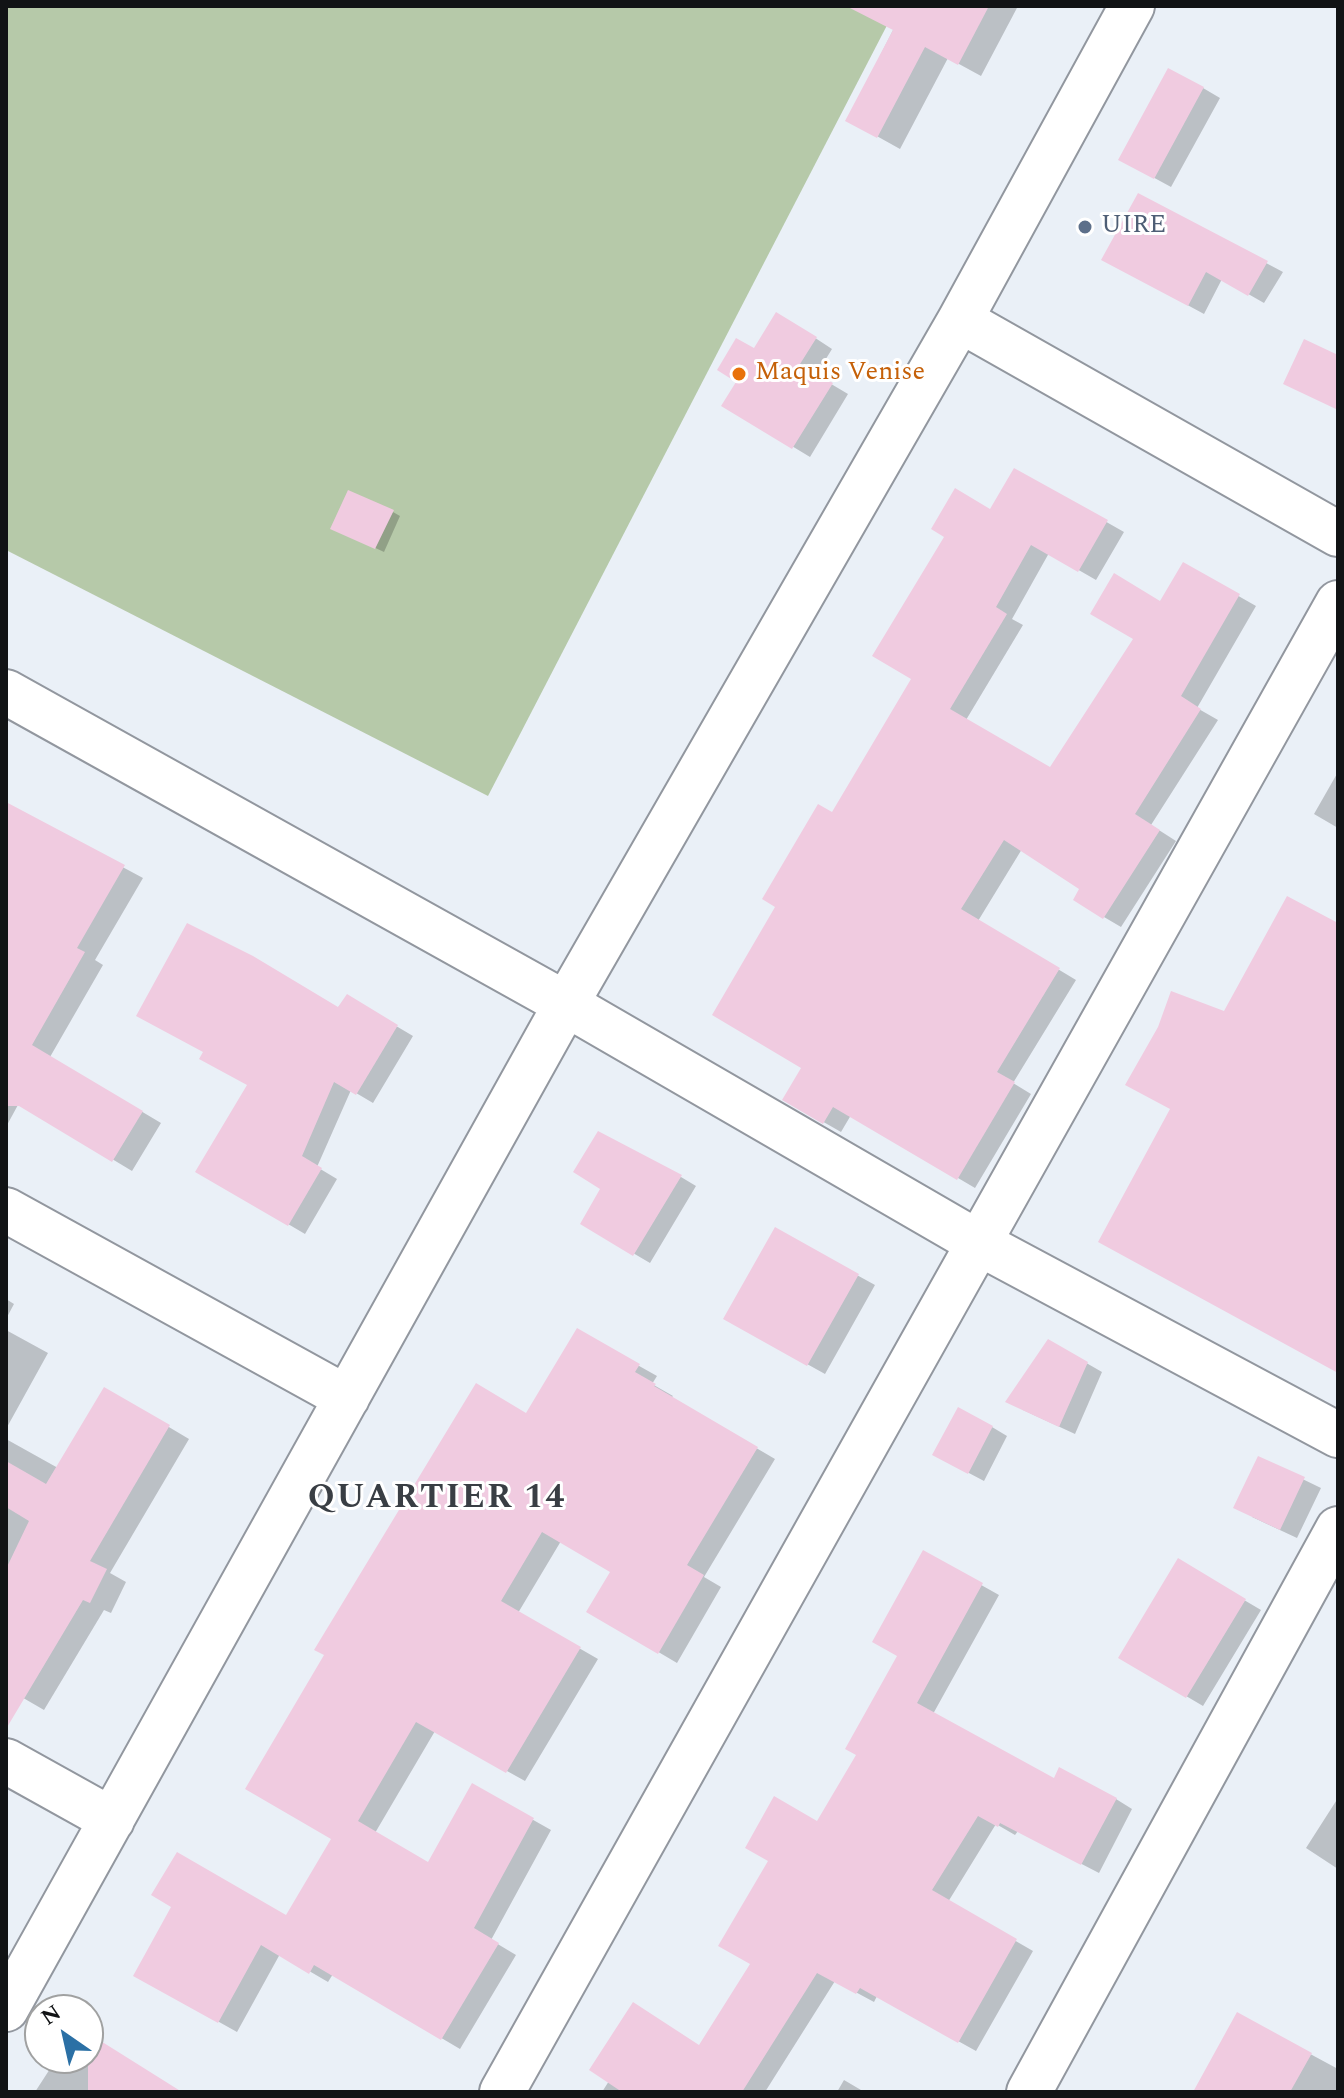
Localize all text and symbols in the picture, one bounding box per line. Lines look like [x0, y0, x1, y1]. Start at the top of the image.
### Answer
place label: UIRE [1101, 211, 1166, 243]
marker: UIRE [1076, 218, 1094, 236]
place label: Maquis Venise [755, 358, 925, 390]
marker: Maquis Venise [730, 365, 748, 383]
district label: QUARTIER 14 [308, 1480, 566, 1520]
north arrow [24, 1994, 104, 2074]
text: N [35, 1997, 68, 2034]

